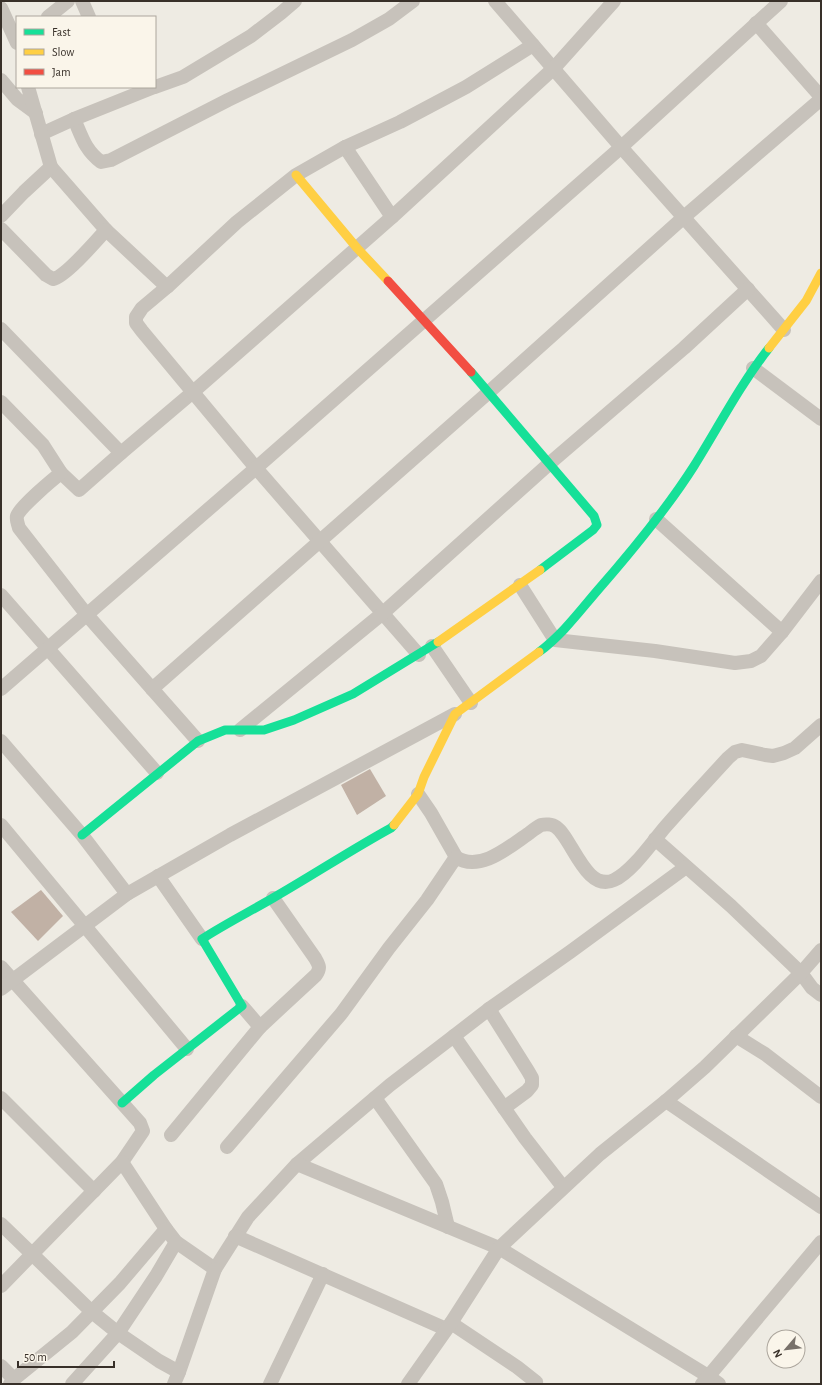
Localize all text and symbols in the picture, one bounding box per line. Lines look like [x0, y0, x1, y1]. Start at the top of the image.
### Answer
legend [16, 16, 156, 88]
text: Fast [52, 26, 71, 38]
text: Slow [52, 46, 74, 58]
text: Jam [52, 66, 71, 78]
north arrow [766, 1329, 806, 1369]
scale bar [18, 1343, 114, 1369]
text: N [771, 1347, 784, 1359]
text: 50 m [24, 1351, 47, 1363]

